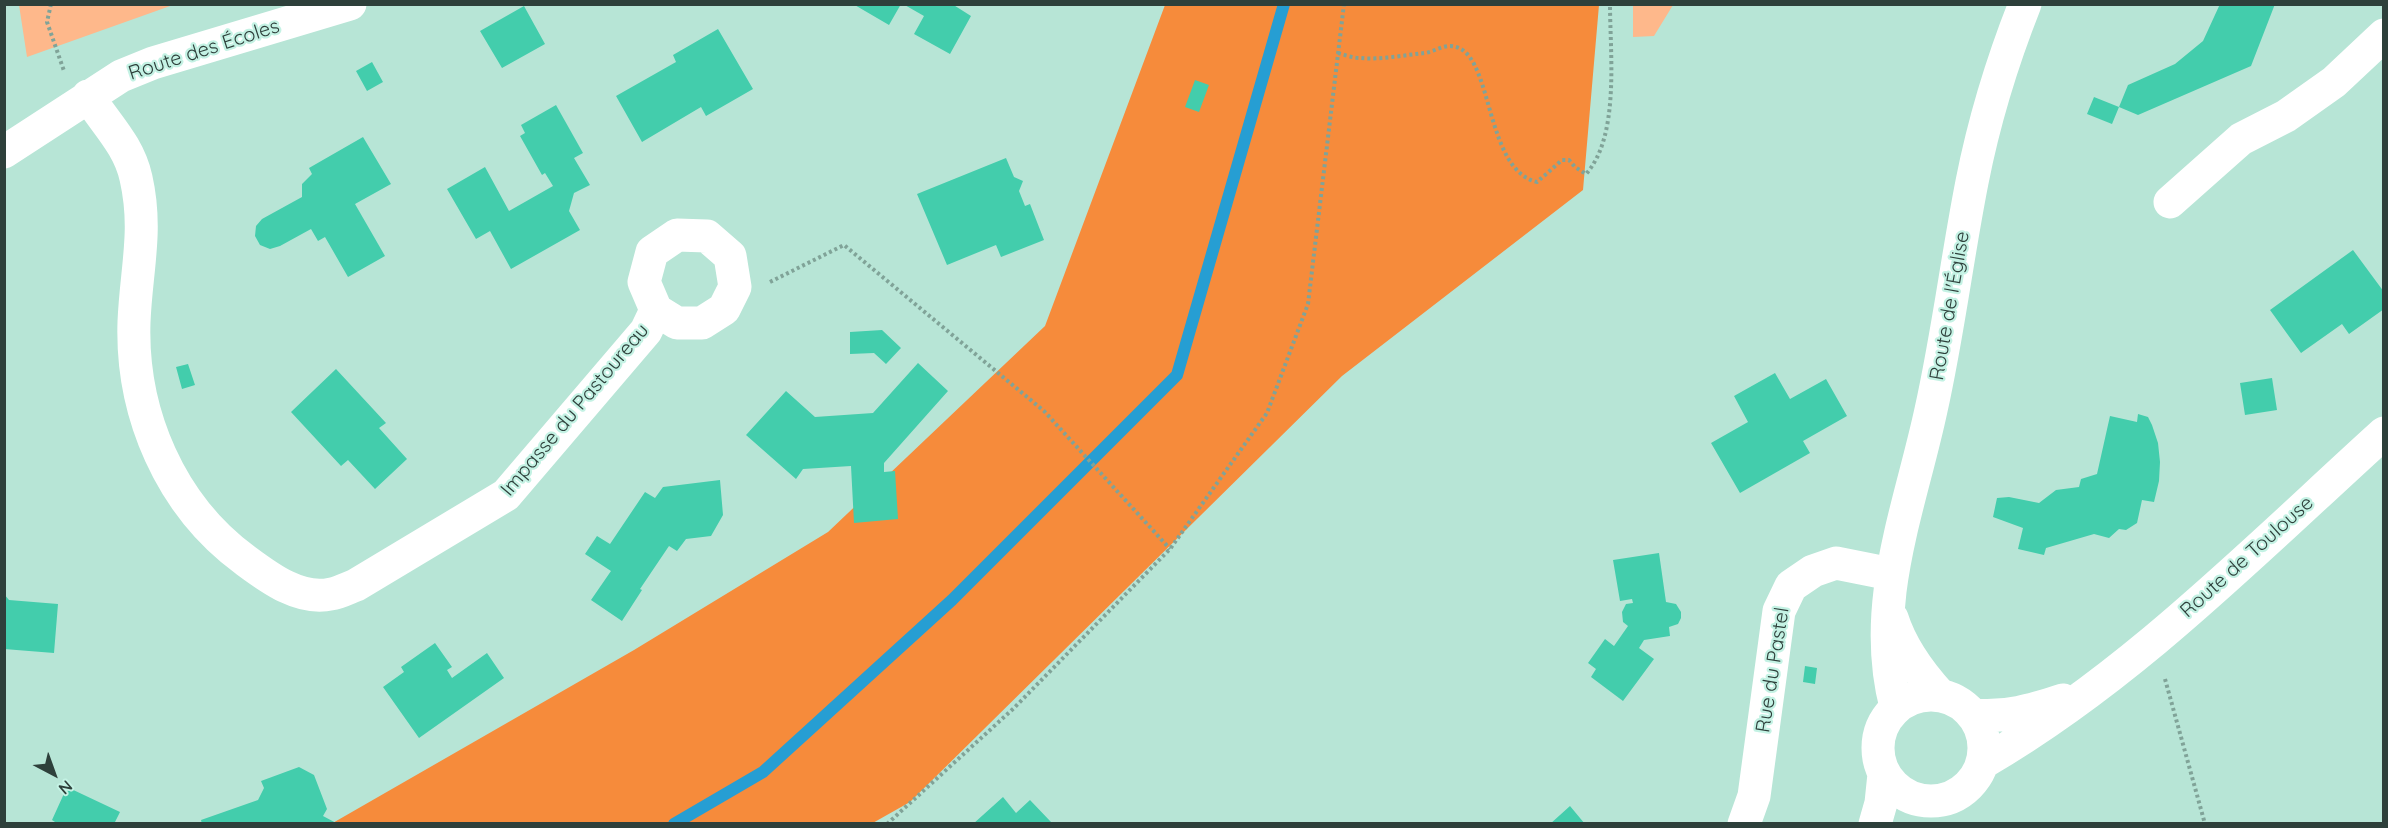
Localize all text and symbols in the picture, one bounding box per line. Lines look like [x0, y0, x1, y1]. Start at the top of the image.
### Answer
street label: Route des Écoles [125, 14, 283, 86]
street label: Route de l'Église [1925, 230, 1975, 382]
street label: Impasse du Pastoureau [496, 319, 654, 501]
street label: Route de Toulouse [2176, 491, 2318, 623]
street label: Rue du Pastel [1751, 606, 1795, 734]
north arrow [24, 744, 84, 804]
text: N [55, 776, 77, 799]

